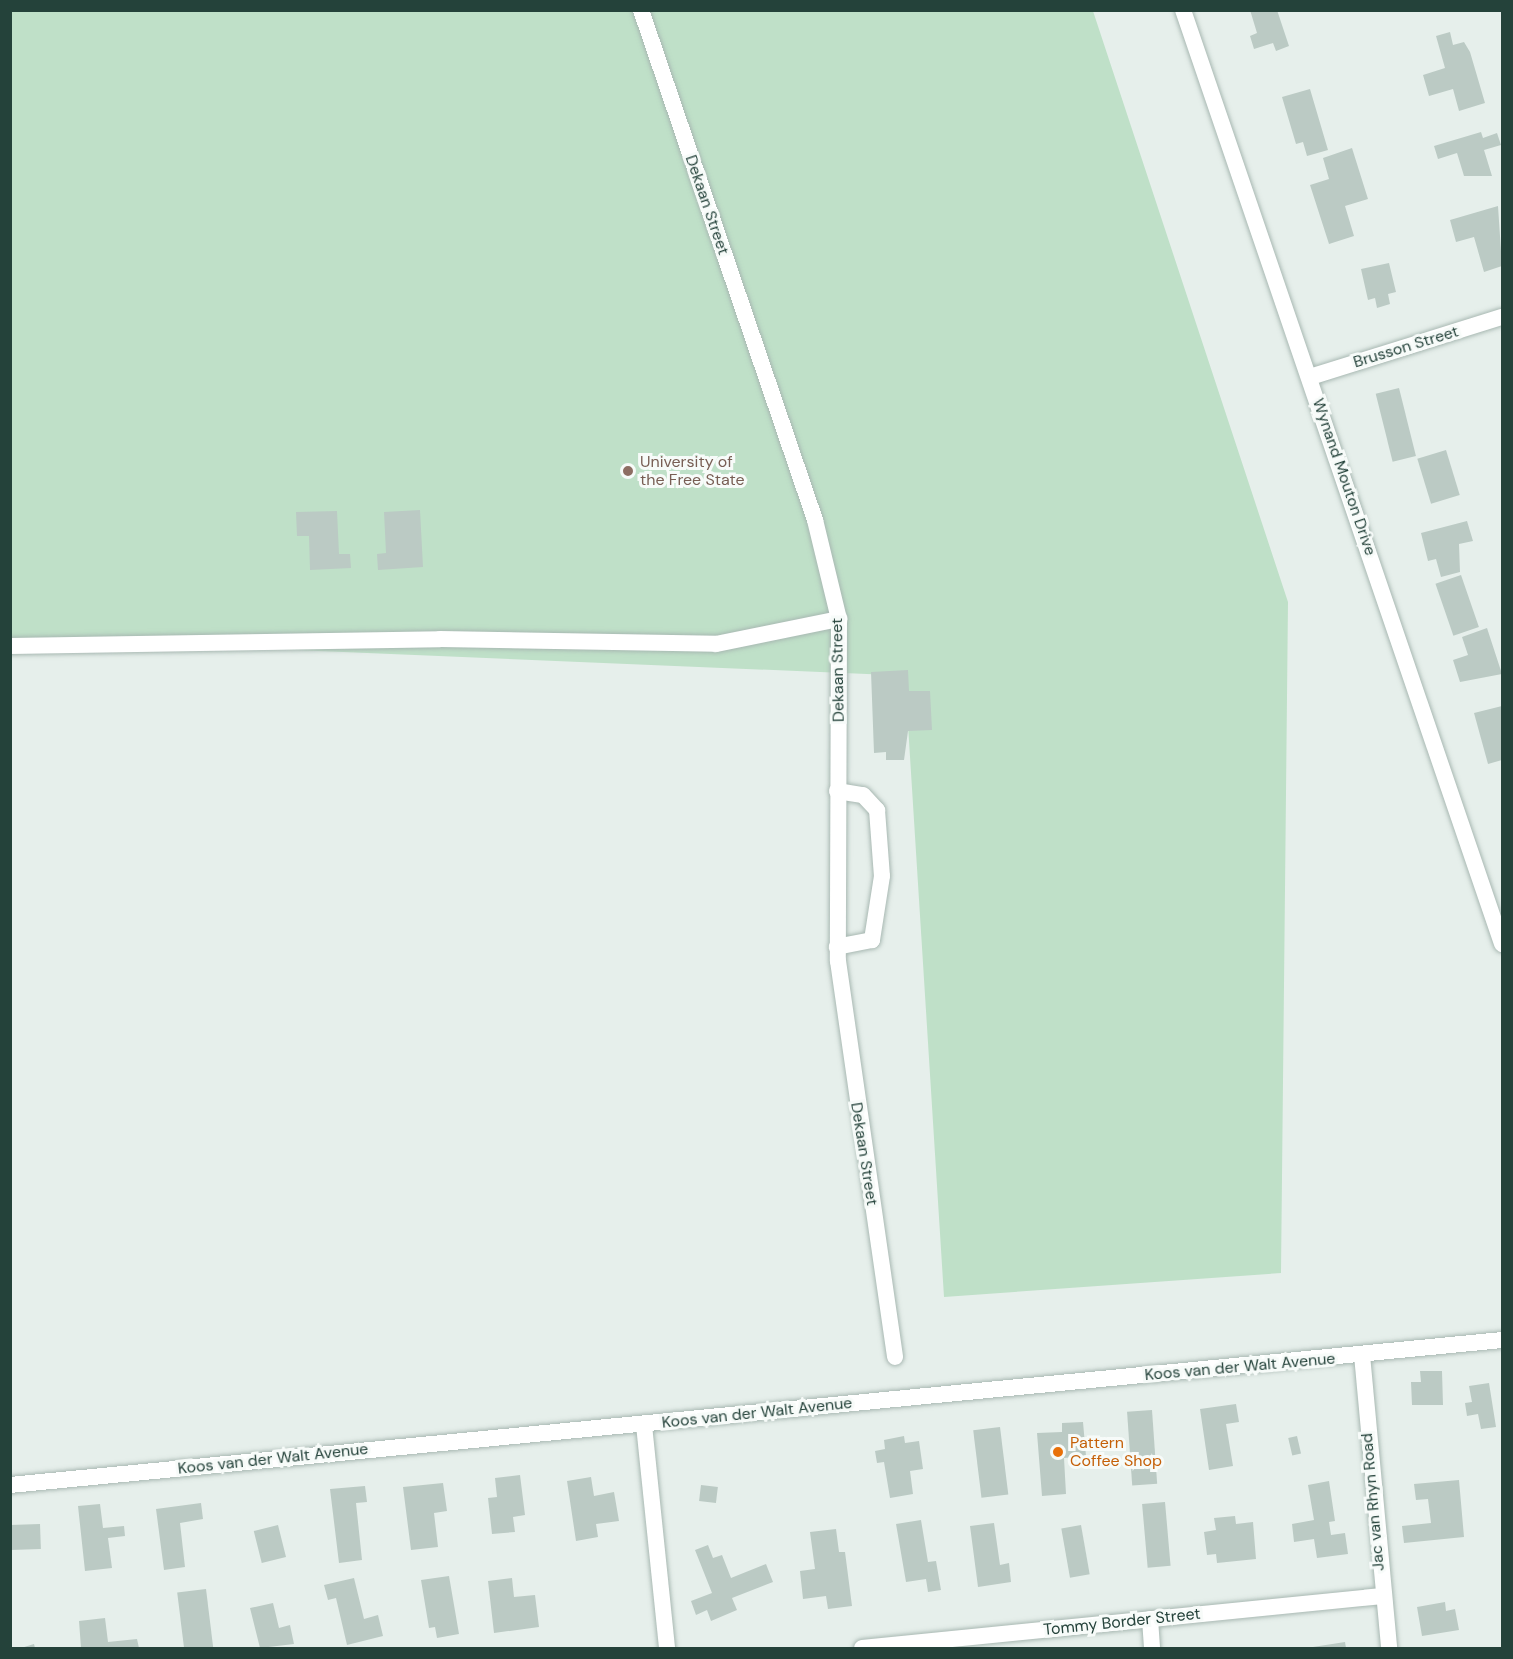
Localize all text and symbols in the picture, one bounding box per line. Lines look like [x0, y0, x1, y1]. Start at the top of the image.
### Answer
street label: Dekaan Street [681, 153, 733, 257]
street label: Brusson Street [1351, 322, 1461, 372]
street label: Wynand Mouton Drive [1308, 396, 1380, 558]
place label: University of the Free State [640, 452, 745, 490]
marker: University of the Free State [621, 464, 635, 478]
street label: Dekaan Street [827, 618, 849, 722]
street label: Dekaan Street [846, 1101, 882, 1207]
street label: Koos van der Walt Avenue [1144, 1349, 1336, 1385]
street label: Koos van der Walt Avenue [661, 1393, 853, 1433]
street label: Jac van Rhyn Road [1357, 1432, 1389, 1572]
place label: Pattern Coffee Shop [1070, 1433, 1162, 1471]
street label: Koos van der Walt Avenue [177, 1439, 369, 1479]
marker: Pattern Coffee Shop [1051, 1445, 1065, 1459]
street label: Tommy Border Street [1043, 1604, 1201, 1640]

